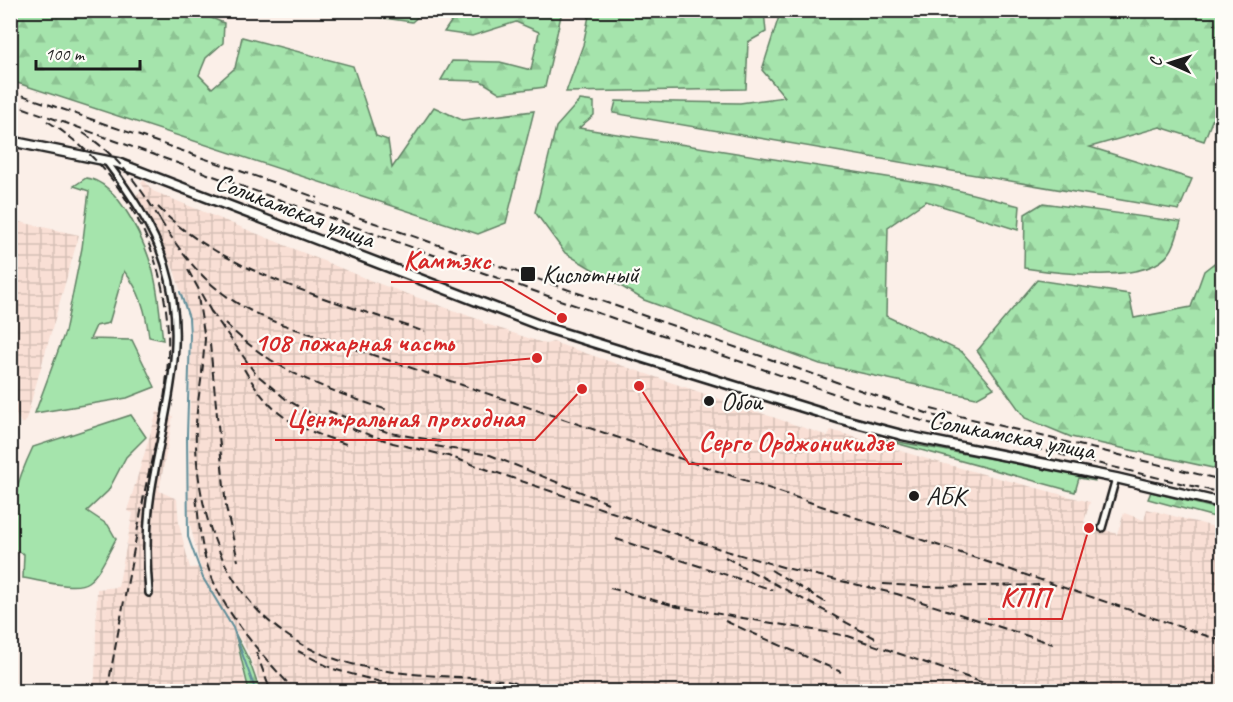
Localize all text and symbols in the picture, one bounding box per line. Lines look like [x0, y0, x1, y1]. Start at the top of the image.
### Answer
scale bar [36, 33, 140, 71]
north arrow [1140, 33, 1200, 93]
text: 100 m [45, 43, 86, 65]
text: С [1146, 56, 1166, 67]
street label: Соликамская улица [211, 165, 381, 256]
callout: Камтэкс [391, 237, 502, 282]
text: Камтэкс [403, 243, 492, 277]
place label: Кислотный [542, 258, 641, 291]
marker: Кислотный [519, 265, 537, 283]
callout: 108 пожарная часть [241, 319, 466, 364]
text: 108 пожарная часть [254, 325, 455, 359]
place label: Обои [721, 385, 764, 418]
marker: Обои [702, 394, 716, 408]
callout: Центральная проходная [275, 395, 535, 440]
text: Центральная проходная [286, 401, 526, 435]
street label: Соликамская улица [927, 403, 1099, 467]
callout: Серго Орджоникидзе [689, 419, 902, 464]
text: Серго Орджоникидзе [698, 425, 895, 459]
place label: АБК [926, 480, 969, 513]
marker: АБК [907, 489, 921, 503]
callout: КПП [988, 574, 1062, 619]
text: КПП [1000, 580, 1055, 614]

